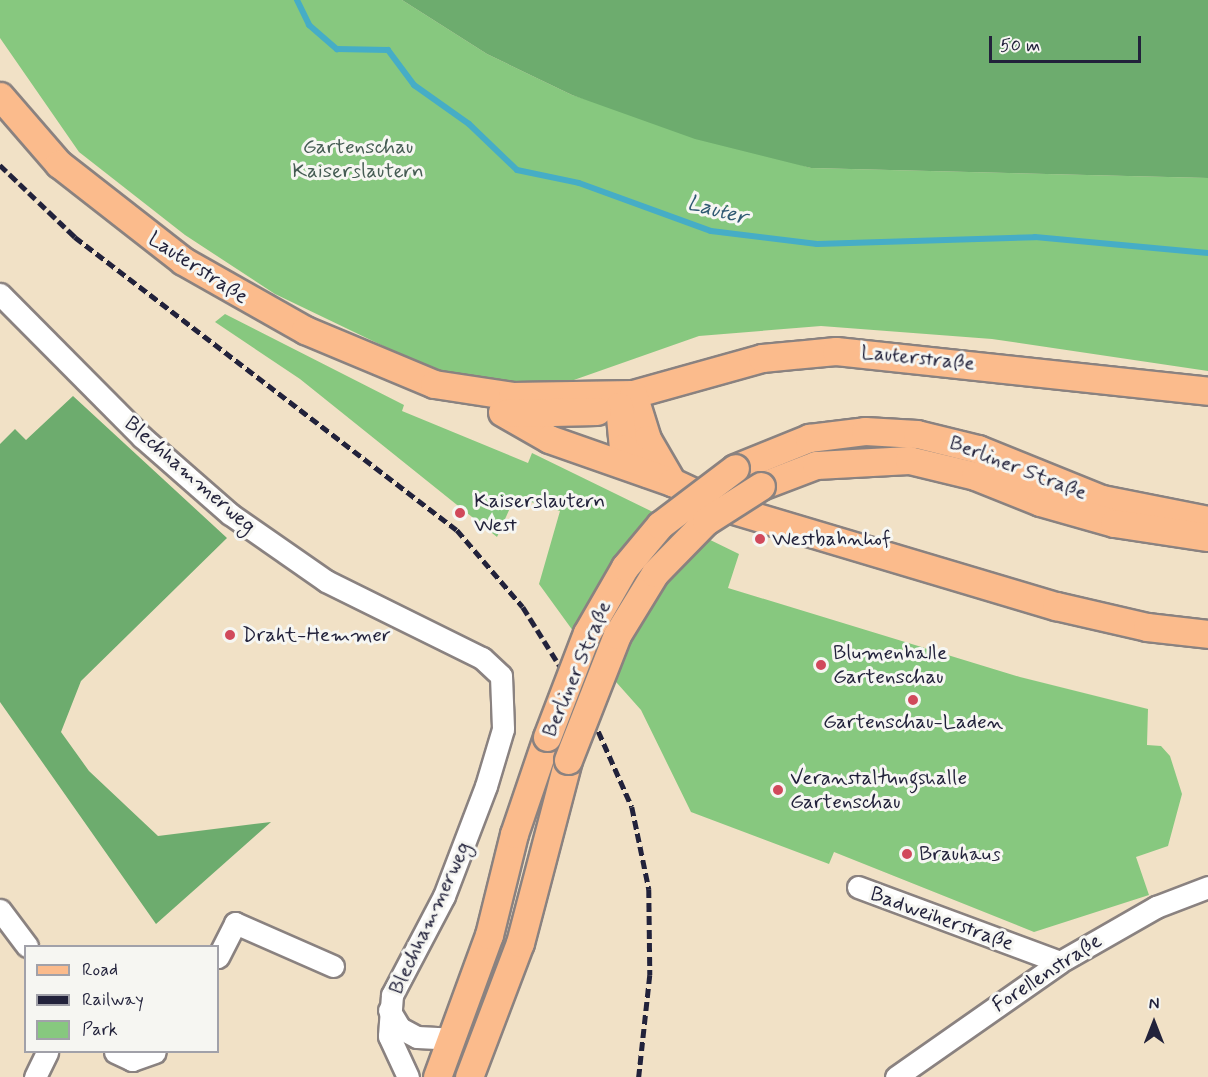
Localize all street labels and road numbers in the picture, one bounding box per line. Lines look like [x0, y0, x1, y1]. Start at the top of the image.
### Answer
street label: Lauterstraße [143, 226, 253, 310]
street label: Lauterstraße [860, 340, 976, 376]
street label: Blechhammerweg [119, 411, 261, 539]
street label: Berliner Straße [947, 431, 1089, 505]
street label: Berliner Straße [538, 599, 616, 739]
street label: Blechhammerweg [384, 838, 476, 998]
street label: Badweiherstraße [867, 881, 1017, 957]
street label: Forellenstraße [988, 928, 1106, 1018]

